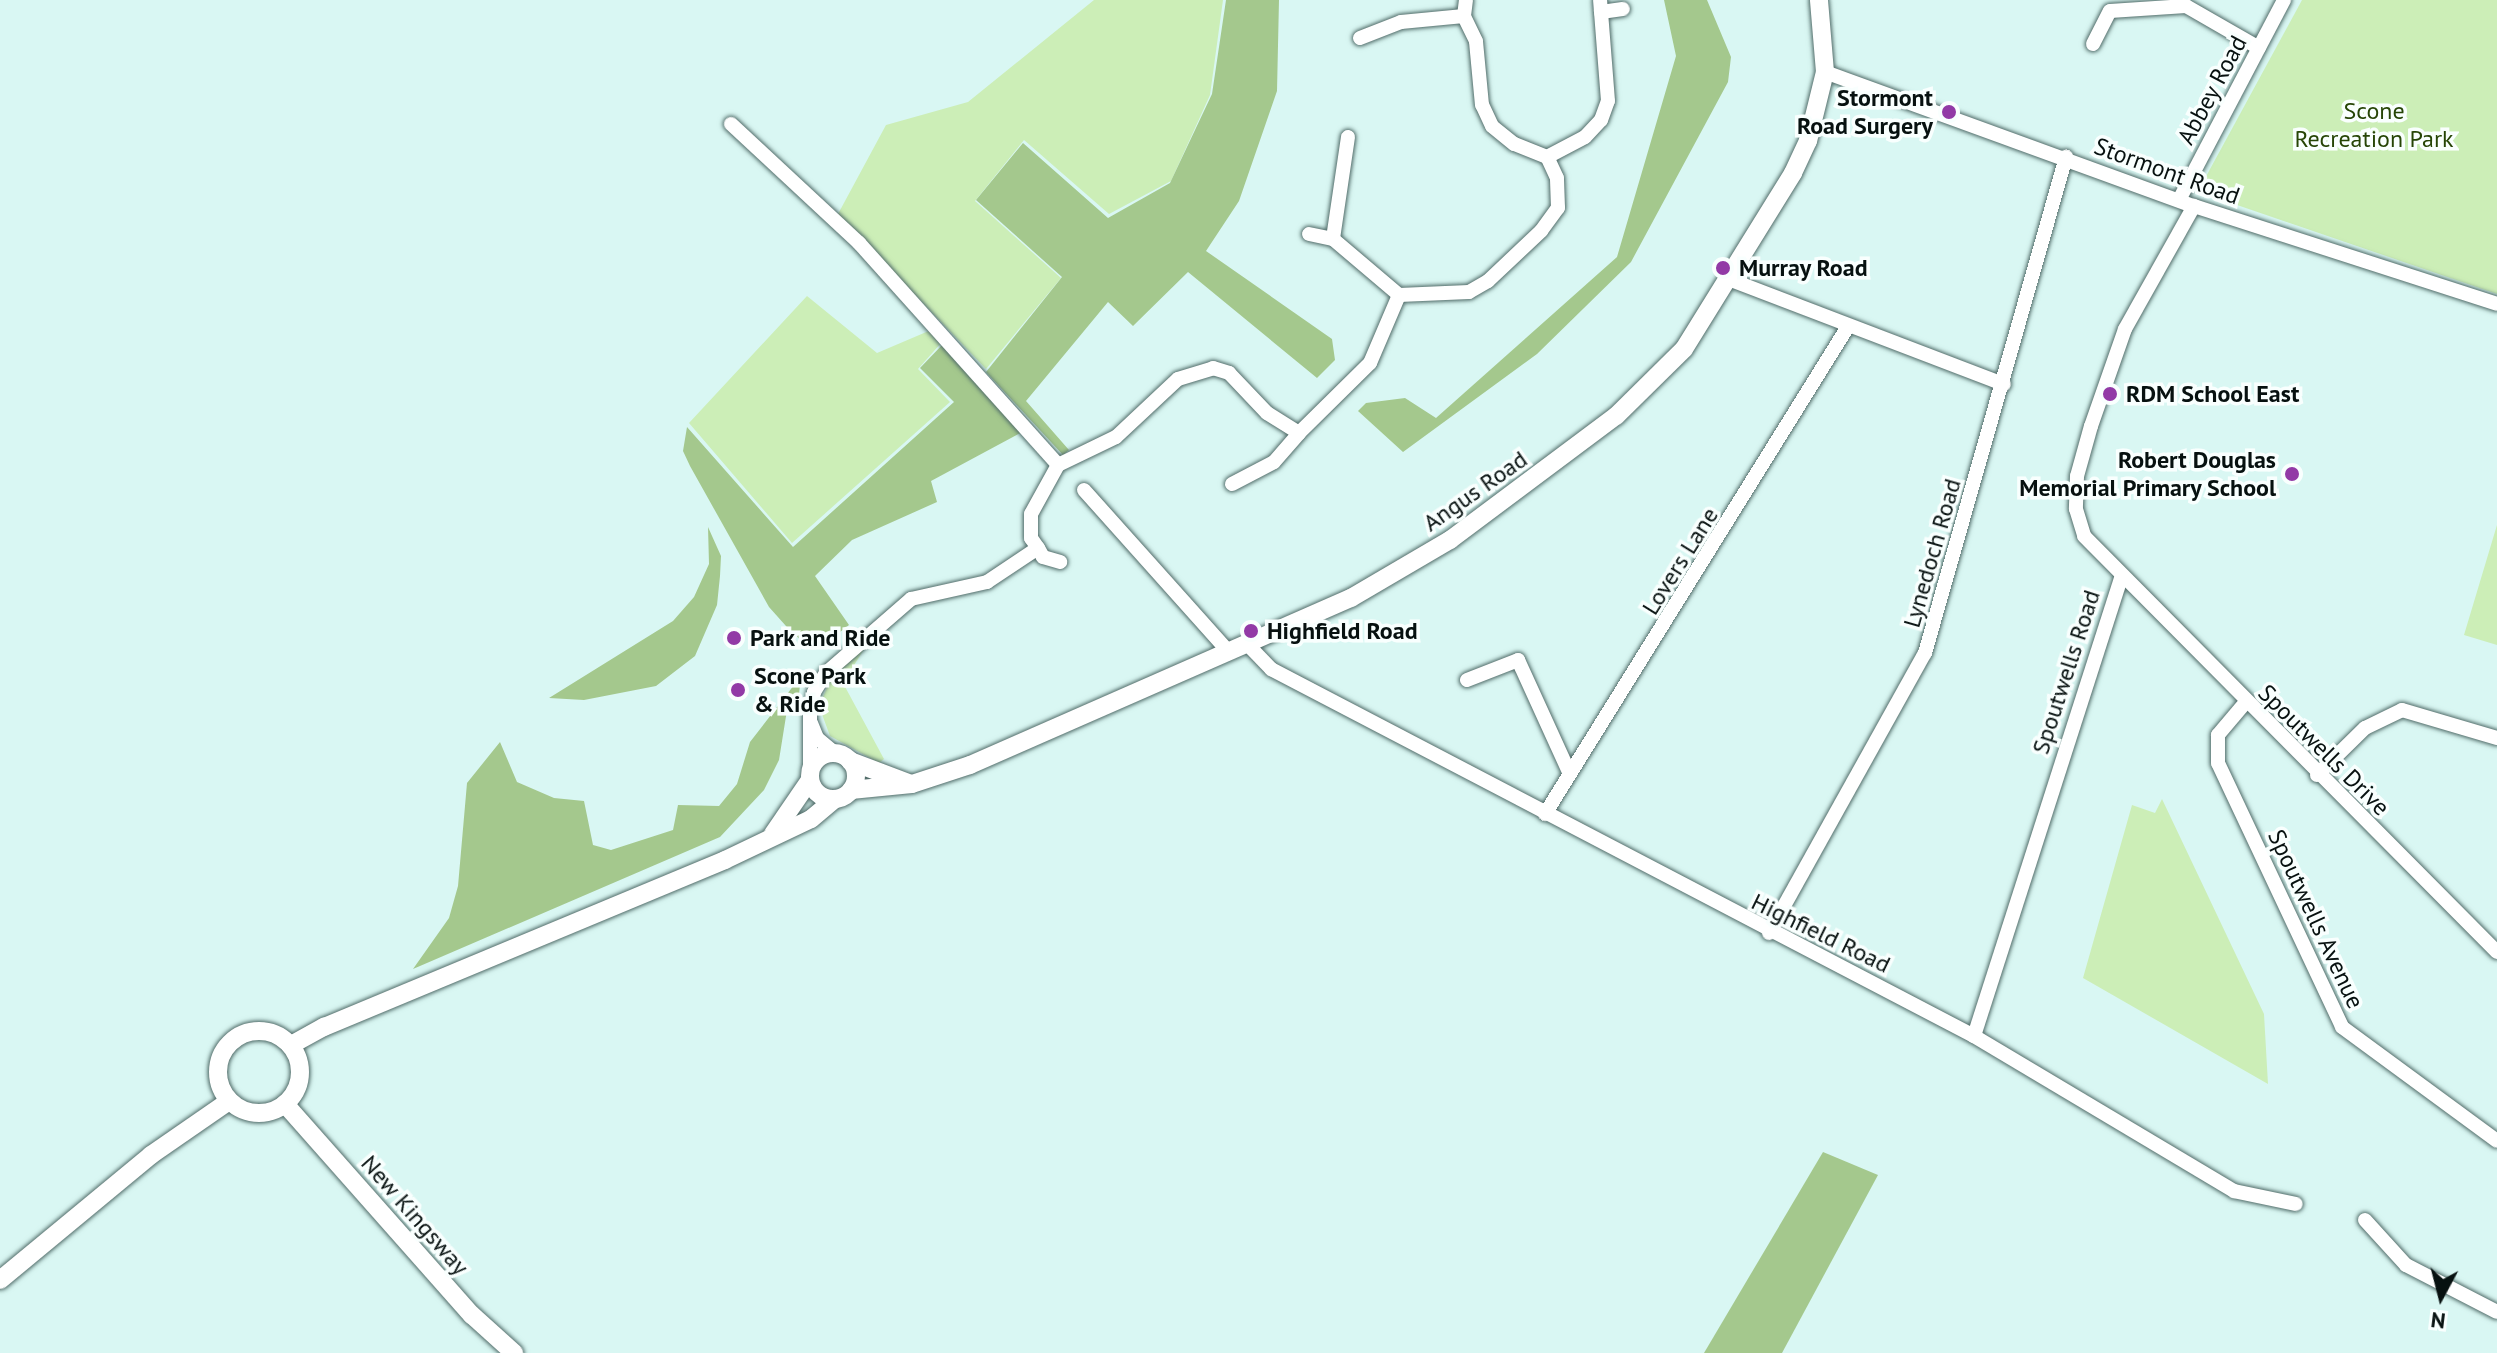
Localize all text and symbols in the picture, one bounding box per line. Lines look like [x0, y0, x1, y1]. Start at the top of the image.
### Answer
street label: Abbey Road [2171, 30, 2253, 150]
place label: Stormont Road Surgery [1797, 84, 1933, 140]
park label: Scone Recreation Park [2294, 97, 2454, 153]
marker: Stormont Road Surgery [1940, 103, 1958, 121]
street label: Stormont Road [2090, 131, 2244, 211]
place label: Murray Road [1739, 254, 1868, 282]
marker: Murray Road [1714, 259, 1732, 277]
place label: RDM School East [2126, 380, 2299, 408]
marker: RDM School East [2101, 385, 2119, 403]
street label: Angus Road [1417, 445, 1533, 537]
place label: Robert Douglas Memorial Primary School [2018, 446, 2276, 502]
marker: Robert Douglas Memorial Primary School [2283, 465, 2301, 483]
street label: Lynedoch Road [1897, 475, 1967, 631]
street label: Lovers Lane [1636, 502, 1724, 620]
street label: Spoutwells Road [2026, 586, 2106, 758]
place label: Highfield Road [1267, 617, 1418, 645]
marker: Highfield Road [1242, 622, 1260, 640]
place label: Park and Ride [750, 624, 891, 652]
marker: Park and Ride [725, 629, 743, 647]
place label: Scone Park & Ride [754, 662, 866, 718]
street label: Spoutwells Drive [2252, 678, 2396, 822]
marker: Scone Park & Ride [729, 681, 747, 699]
street label: Spoutwells Avenue [2262, 825, 2370, 1013]
street label: Highfield Road [1747, 887, 1895, 979]
street label: New Kingsway [355, 1149, 475, 1281]
north arrow [2401, 1257, 2481, 1337]
text: N [2429, 1306, 2447, 1336]

